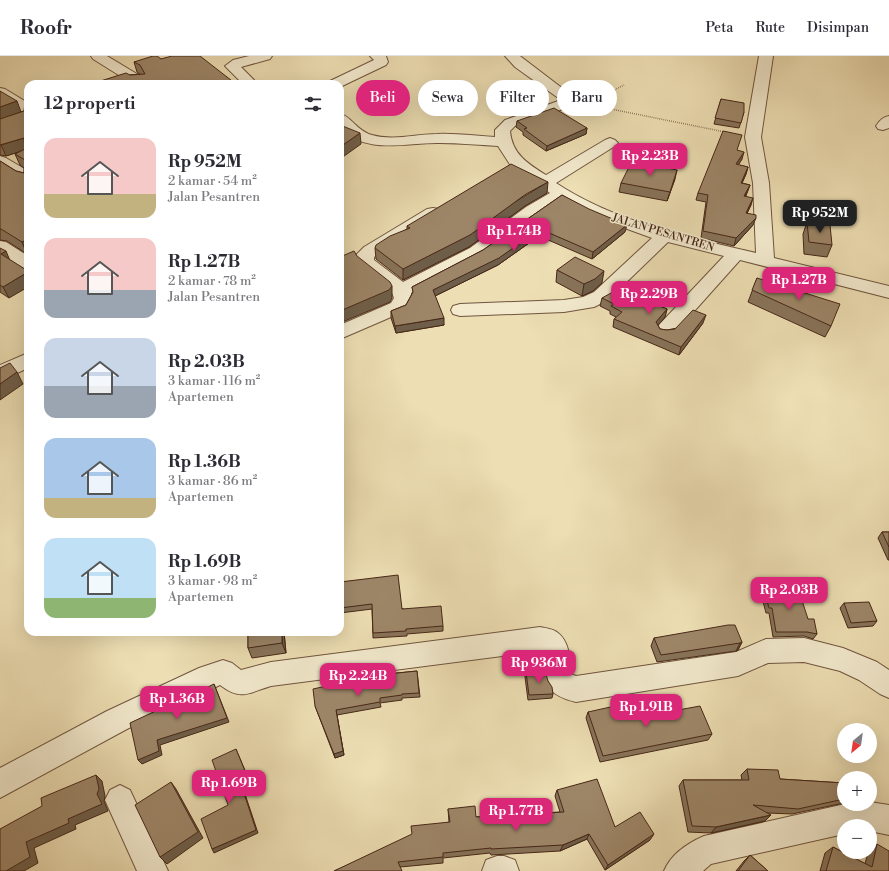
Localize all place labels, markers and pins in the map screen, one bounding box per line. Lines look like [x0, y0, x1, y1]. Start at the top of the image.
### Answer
pin: Rp 2.23B [609, 143, 691, 177]
pin: Rp 952M [783, 200, 857, 234]
pin: Rp 1.74B [473, 218, 555, 252]
pin: Rp 1.27B [758, 267, 840, 301]
pin: Rp 2.29B [608, 281, 690, 315]
pin: Rp 2.03B [748, 577, 830, 611]
pin: Rp 936M [502, 650, 576, 684]
pin: Rp 2.24B [317, 663, 399, 697]
pin: Rp 1.36B [136, 686, 218, 720]
pin: Rp 1.91B [605, 694, 687, 728]
pin: Rp 1.69B [188, 770, 270, 804]
pin: Rp 1.77B [475, 798, 557, 832]

